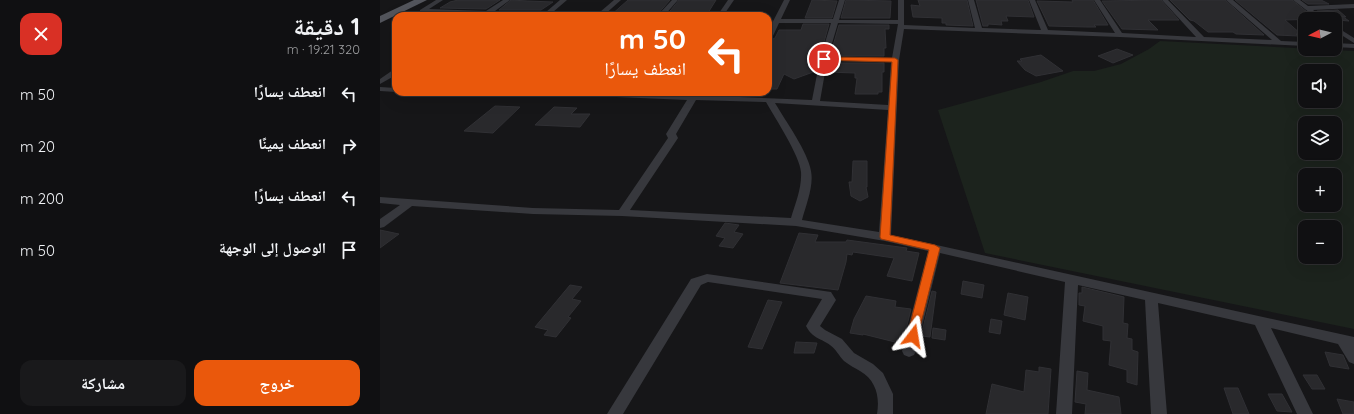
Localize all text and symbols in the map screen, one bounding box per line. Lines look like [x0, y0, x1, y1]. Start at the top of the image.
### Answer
text: 1 دقيقة [294, 11, 360, 41]
north arrow [1298, 12, 1342, 56]
map controls [1298, 12, 1342, 264]
button: close [20, 13, 62, 55]
text: 50 m [619, 21, 686, 56]
icon: left [700, 28, 752, 80]
text: 320 m · 19:21 [287, 41, 360, 57]
pin [807, 42, 841, 76]
icon: arrive [813, 48, 835, 70]
text: انعطف يسارًا [604, 57, 686, 80]
button: sound [1298, 64, 1342, 108]
text: انعطف يسارًا [254, 82, 326, 101]
icon: left [338, 83, 360, 105]
text: 50 m [20, 85, 55, 104]
button: layers [1298, 116, 1342, 160]
text: انعطف يمينًا [258, 134, 326, 153]
icon: right [338, 135, 360, 157]
text: 20 m [20, 137, 55, 156]
button: + [1298, 168, 1342, 212]
text: انعطف يسارًا [254, 186, 326, 205]
icon: left [338, 187, 360, 209]
text: 200 m [20, 189, 64, 208]
button: − [1298, 220, 1342, 264]
text: الوصول إلى الوجهة [219, 238, 326, 257]
icon: arrive [338, 239, 360, 261]
text: 50 m [20, 241, 55, 260]
position arrow [892, 315, 934, 357]
button: مشاركة [20, 360, 186, 406]
button: خروج [194, 360, 360, 406]

